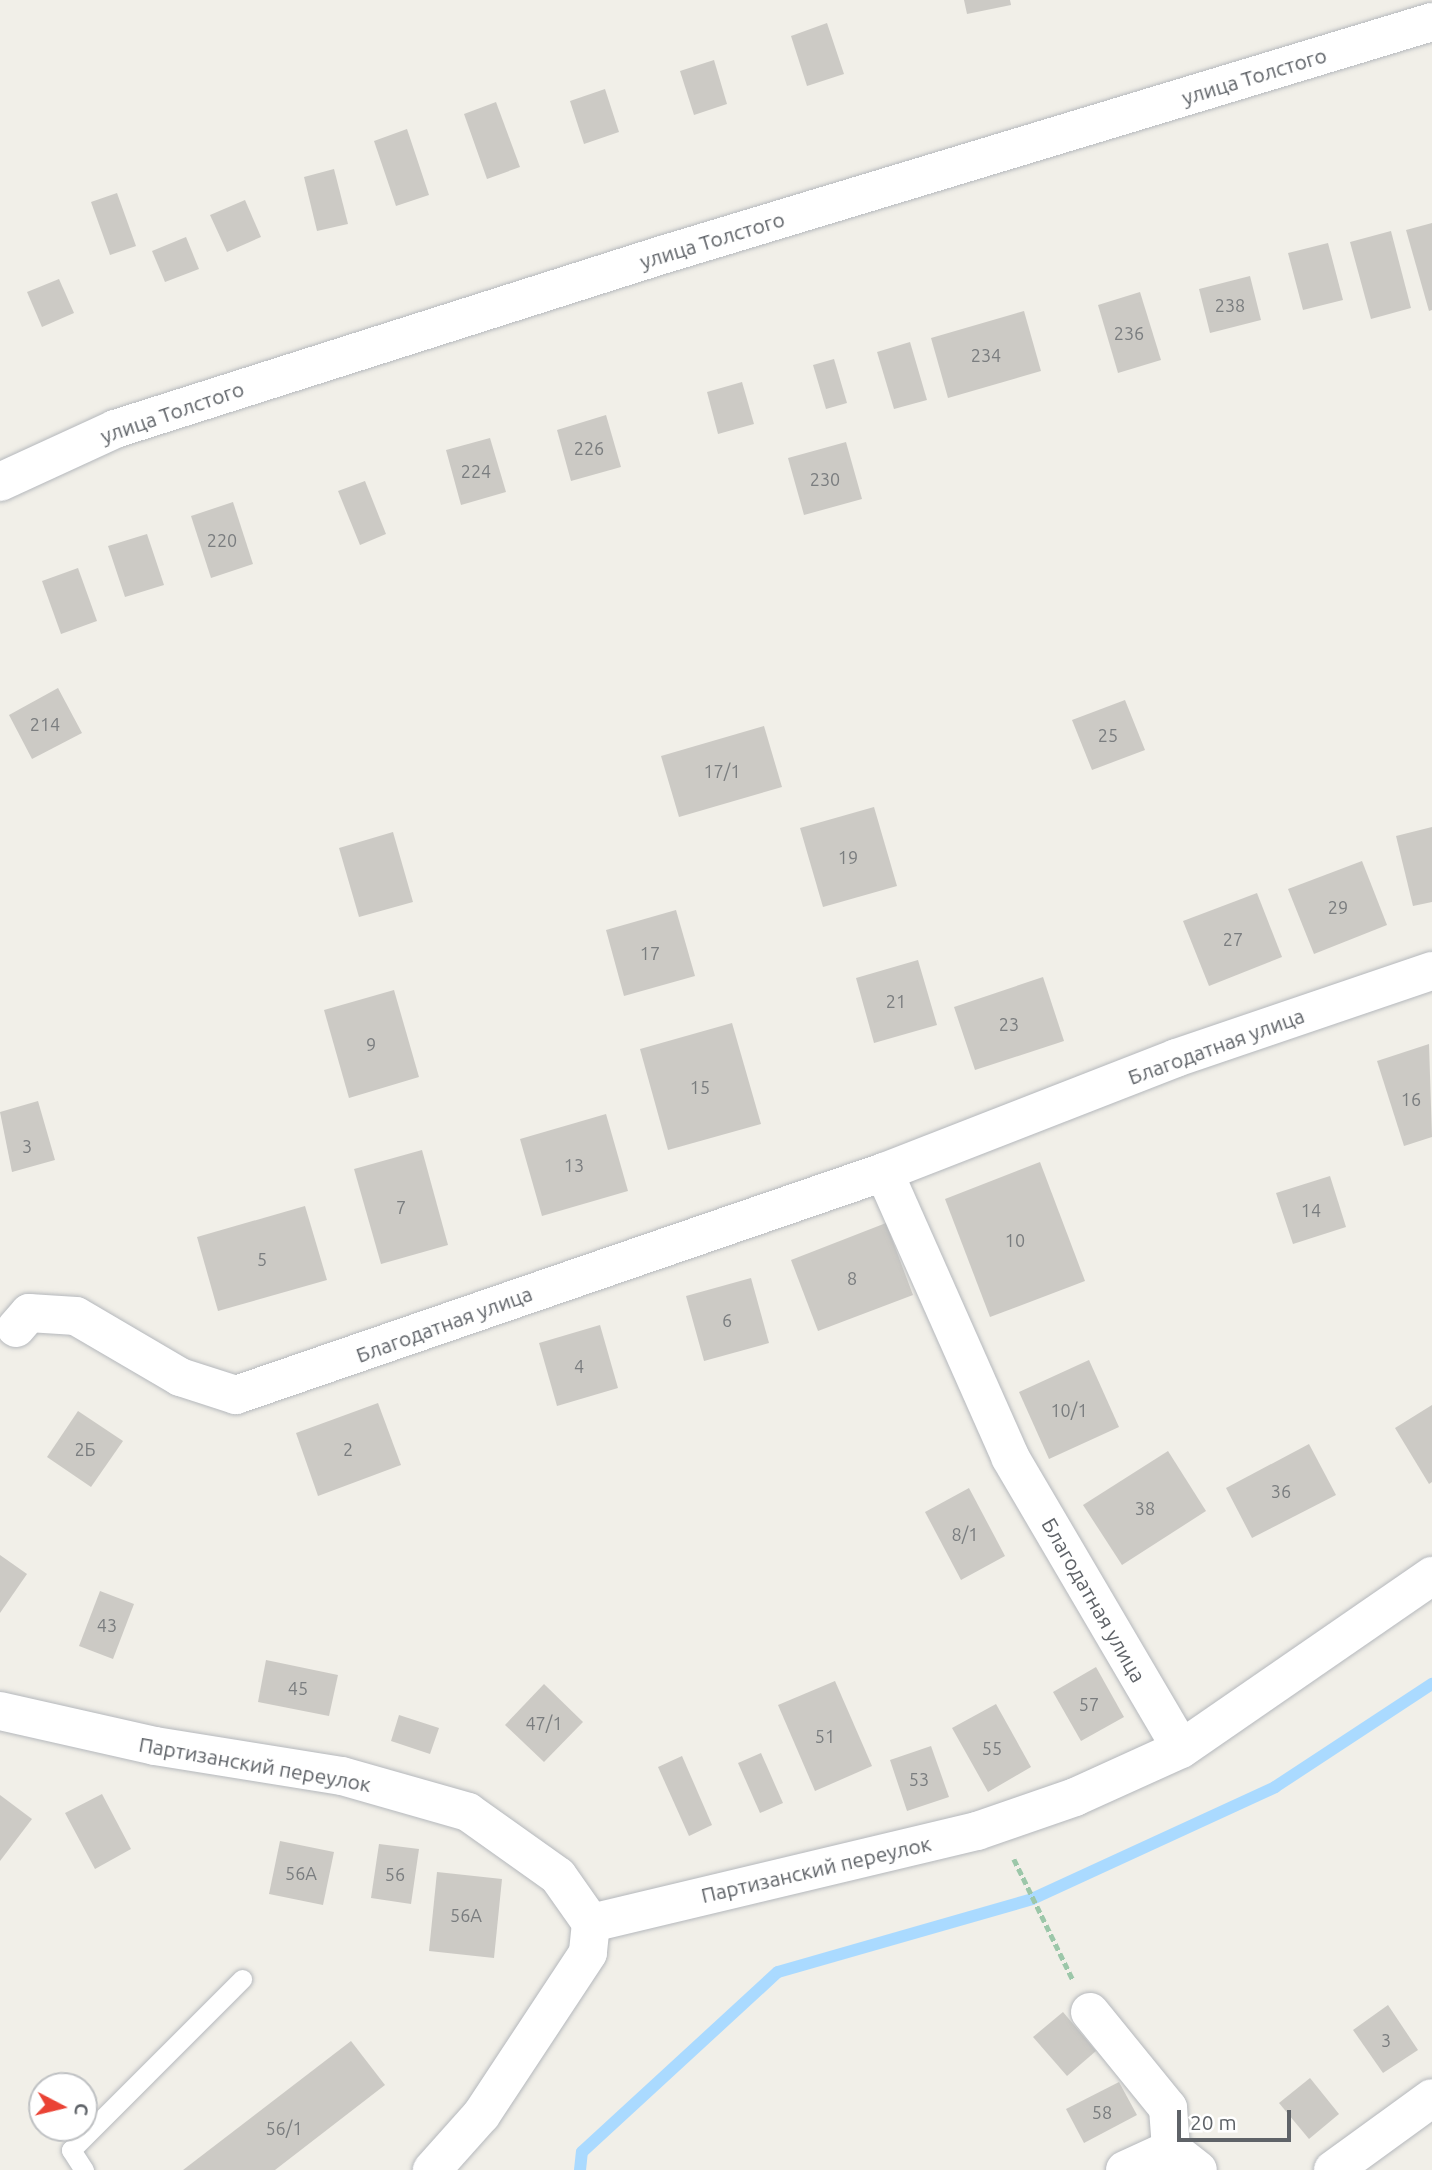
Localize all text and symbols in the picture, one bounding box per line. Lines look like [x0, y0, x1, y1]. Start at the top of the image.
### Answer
street label: улица Толстого [1179, 42, 1329, 110]
street label: улица Толстого [637, 206, 787, 274]
house number: 238 [1215, 294, 1245, 316]
house number: 236 [1114, 322, 1144, 344]
house number: 234 [971, 344, 1001, 366]
street label: улица Толстого [97, 376, 247, 448]
house number: 226 [574, 437, 604, 459]
house number: 224 [461, 460, 491, 482]
house number: 230 [810, 468, 840, 490]
house number: 220 [207, 529, 237, 551]
house number: 214 [30, 713, 60, 735]
house number: 25 [1098, 724, 1118, 746]
house number: 17/1 [703, 760, 741, 782]
house number: 19 [838, 846, 858, 868]
house number: 29 [1328, 896, 1348, 918]
house number: 27 [1223, 928, 1243, 950]
house number: 17 [640, 942, 660, 964]
house number: 21 [886, 990, 906, 1012]
street label: Благодатная улица [1124, 1002, 1308, 1090]
house number: 23 [999, 1013, 1019, 1035]
house number: 9 [366, 1033, 376, 1055]
house number: 15 [690, 1076, 710, 1098]
house number: 16 [1401, 1088, 1421, 1110]
house number: 3 [22, 1135, 32, 1157]
house number: 13 [564, 1154, 584, 1176]
house number: 7 [396, 1196, 406, 1218]
house number: 14 [1301, 1199, 1321, 1221]
house number: 10 [1005, 1229, 1025, 1251]
house number: 5 [257, 1248, 267, 1270]
house number: 8 [847, 1267, 857, 1289]
street label: Благодатная улица [352, 1280, 536, 1368]
house number: 6 [722, 1309, 732, 1331]
house number: 4 [574, 1355, 584, 1377]
house number: 10/1 [1050, 1399, 1088, 1421]
house number: 2Б [74, 1438, 96, 1460]
house number: 2 [343, 1438, 353, 1460]
house number: 36 [1271, 1480, 1291, 1502]
house number: 38 [1135, 1497, 1155, 1519]
street label: Благодатная улица [1037, 1513, 1151, 1687]
house number: 8/1 [952, 1523, 978, 1545]
house number: 43 [97, 1614, 117, 1636]
house number: 45 [288, 1677, 308, 1699]
house number: 57 [1079, 1693, 1099, 1715]
house number: 47/1 [525, 1712, 563, 1734]
house number: 51 [815, 1725, 835, 1747]
street label: Партизанский переулок [137, 1731, 373, 1797]
house number: 55 [982, 1737, 1002, 1759]
house number: 53 [909, 1768, 929, 1790]
street label: Партизанский переулок [698, 1830, 934, 1908]
house number: 56А [285, 1862, 317, 1884]
house number: 56 [385, 1863, 405, 1885]
house number: 56А [450, 1904, 482, 1926]
house number: 3 [1381, 2029, 1391, 2051]
north arrow [28, 2072, 98, 2142]
scale bar [1180, 2096, 1294, 2140]
house number: 58 [1092, 2101, 1112, 2123]
text: С [70, 2102, 94, 2117]
text: 20 m [1190, 2110, 1237, 2134]
house number: 56/1 [265, 2117, 303, 2139]

